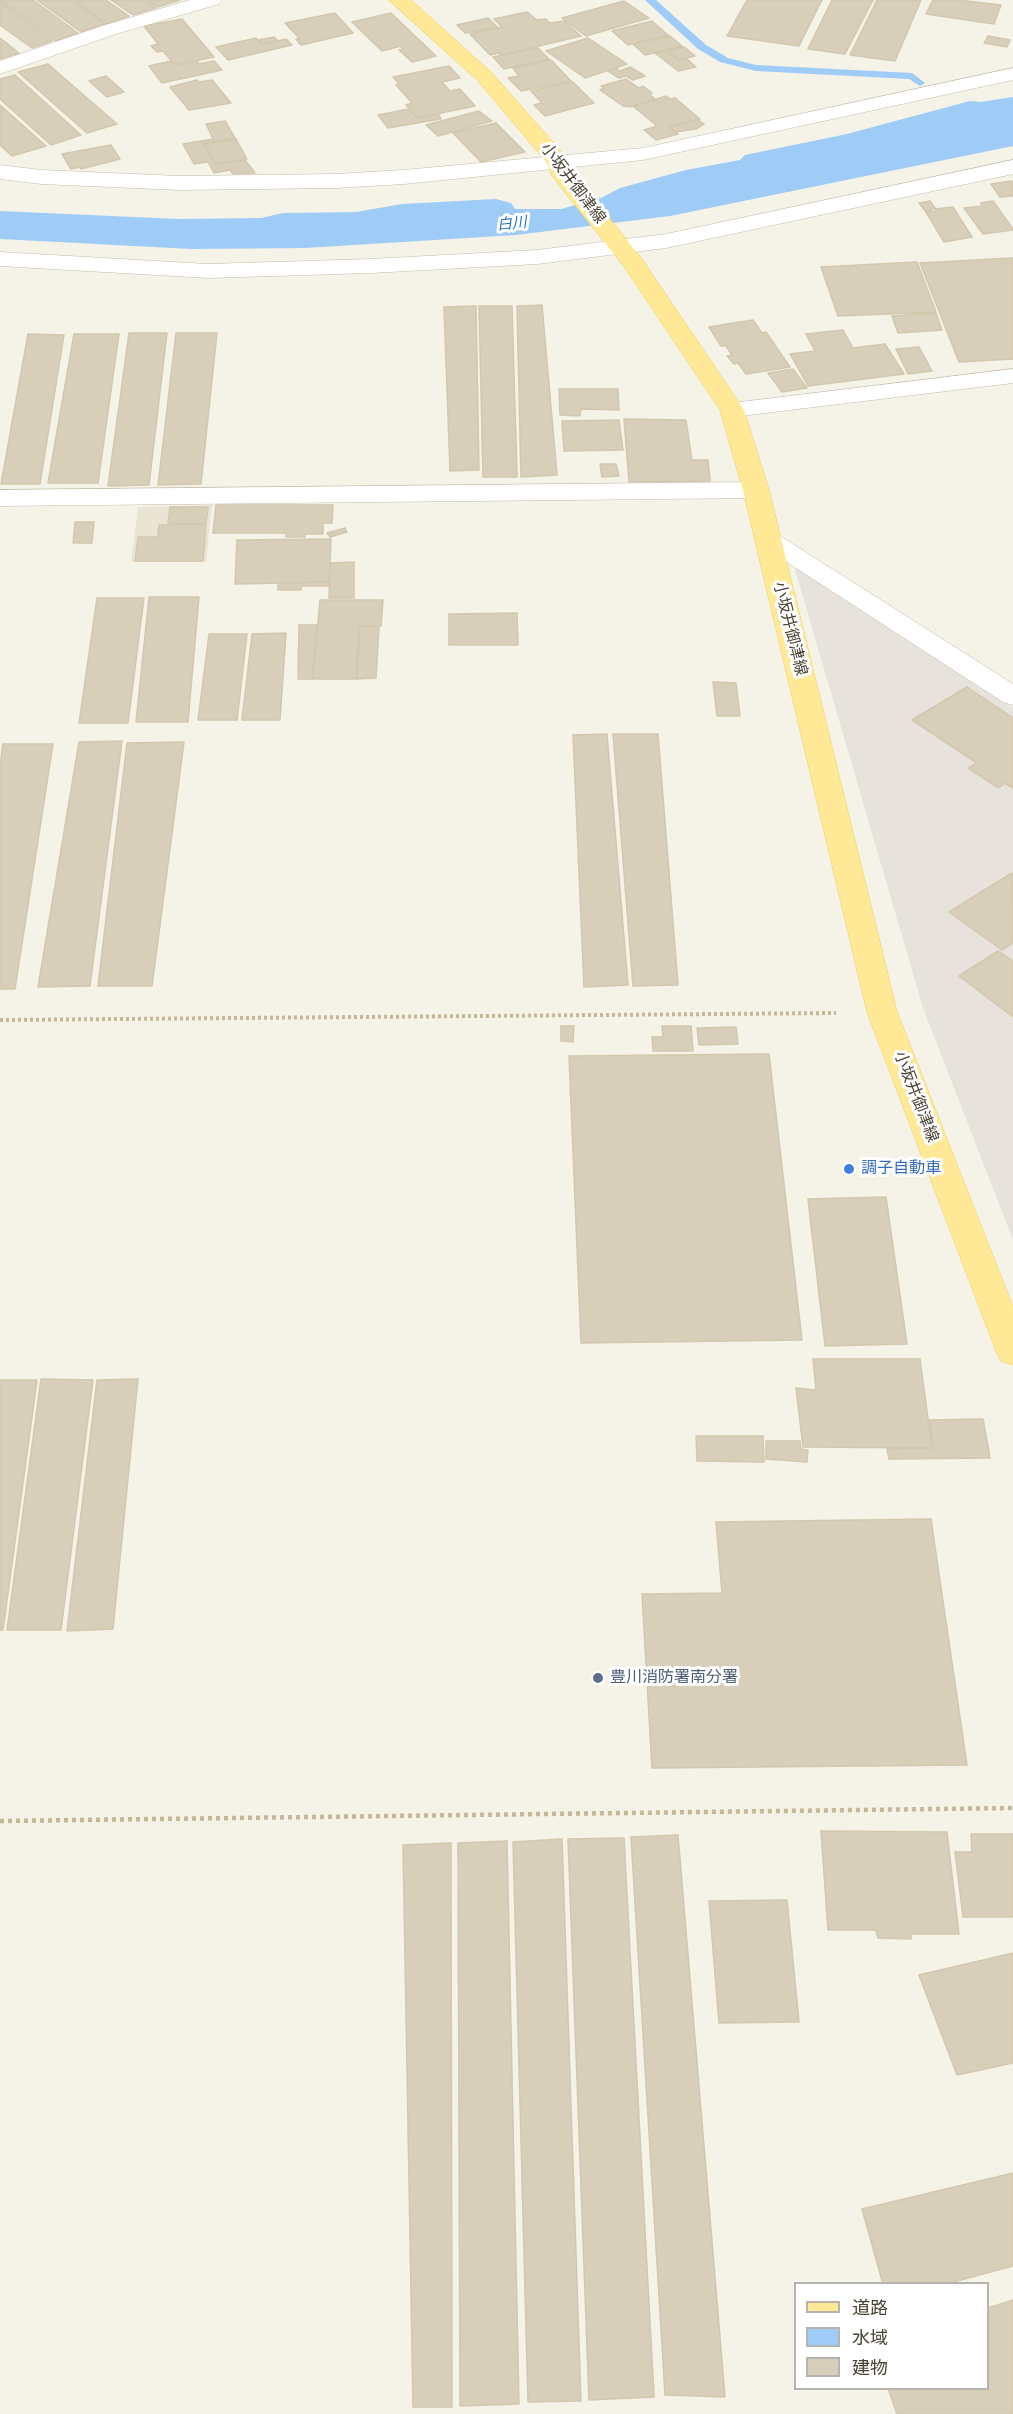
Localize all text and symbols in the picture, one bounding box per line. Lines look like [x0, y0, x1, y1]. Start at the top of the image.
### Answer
street label: 小坂井御津線 [535, 140, 609, 228]
water label: 白川 [496, 214, 528, 236]
street label: 小坂井御津線 [768, 580, 810, 678]
street label: 小坂井御津線 [889, 1049, 941, 1145]
place label: 調子自動車 [861, 1159, 941, 1179]
marker: 調子自動車 [842, 1162, 856, 1176]
place label: 豊川消防署南分署 [610, 1668, 738, 1688]
marker: 豊川消防署南分署 [591, 1671, 605, 1685]
legend [794, 2282, 989, 2390]
text: 道路 [852, 2296, 888, 2321]
text: 水域 [852, 2326, 888, 2351]
text: 建物 [852, 2356, 888, 2381]

